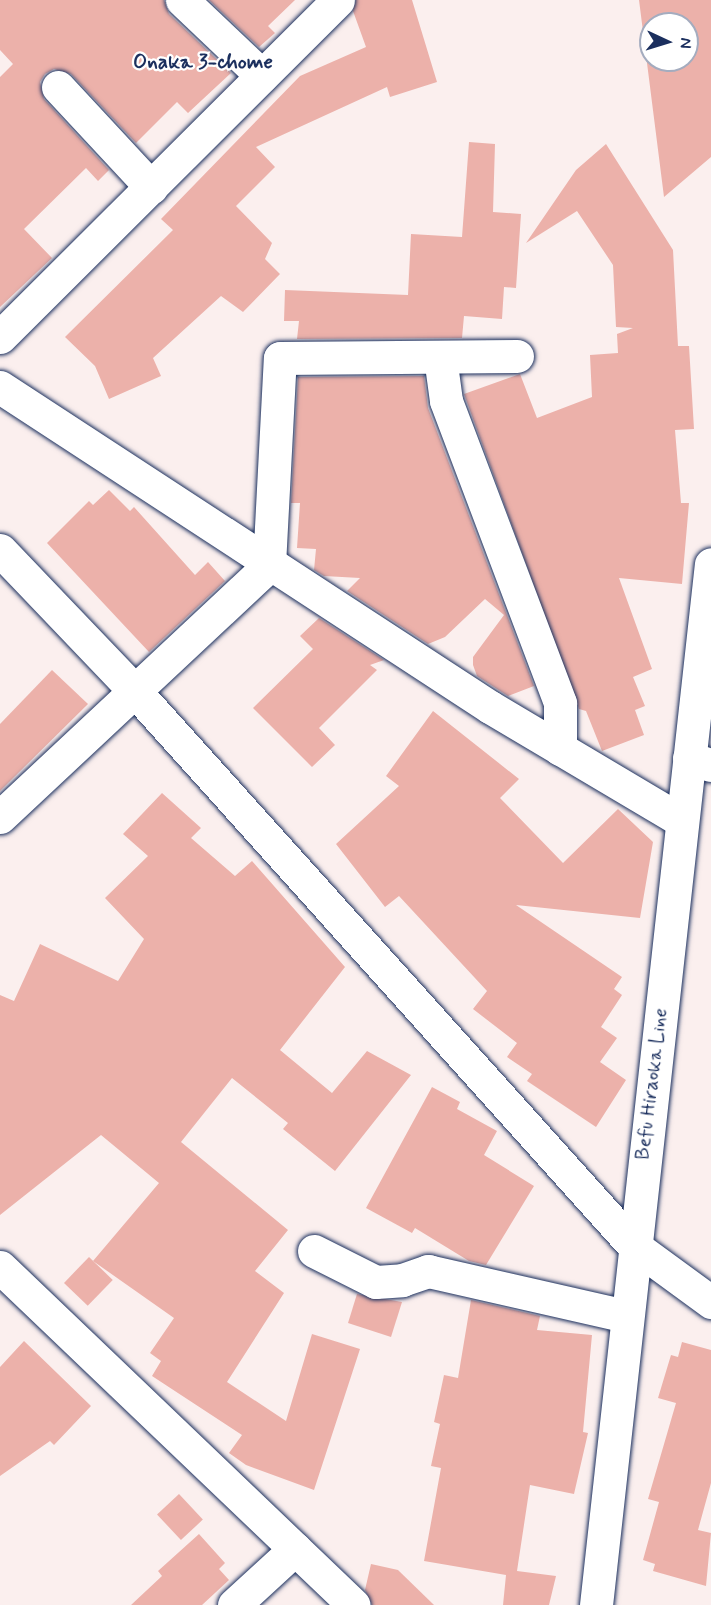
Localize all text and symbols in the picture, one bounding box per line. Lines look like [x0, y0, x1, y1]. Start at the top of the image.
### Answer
north arrow [639, 12, 699, 72]
text: N [675, 37, 696, 49]
district label: Onaka 3-chome [133, 49, 273, 75]
street label: Befu Hiraoka Line [631, 1009, 673, 1159]

